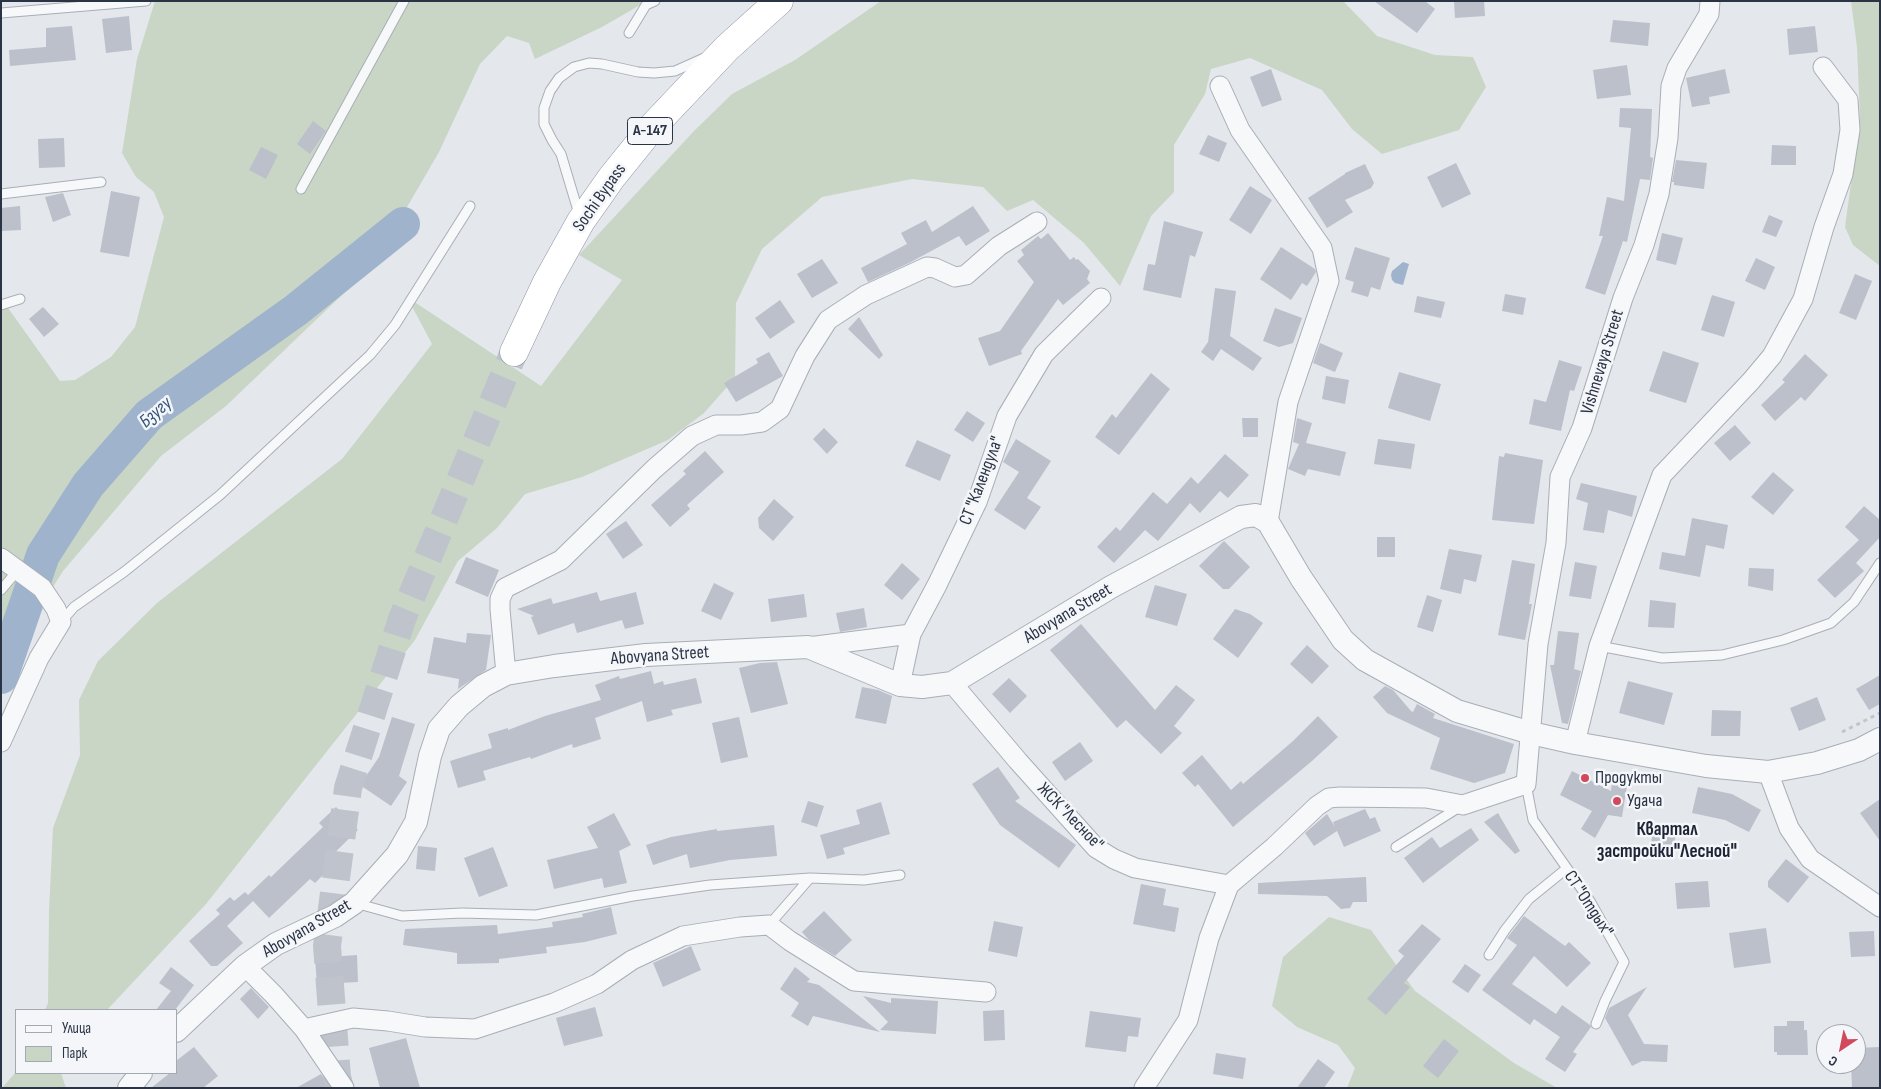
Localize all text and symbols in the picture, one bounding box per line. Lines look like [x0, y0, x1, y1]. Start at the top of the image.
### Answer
road number: А-147 [628, 118, 672, 144]
street label: Sochi Bypass [569, 160, 631, 236]
street label: Vishnevaya Street [1577, 307, 1629, 417]
water label: Бзугу [135, 393, 177, 433]
street label: СТ "Календула" [955, 434, 1009, 528]
street label: Abovyana Street [1020, 579, 1116, 649]
street label: Abovyana Street [610, 642, 710, 670]
place label: Продукты [1595, 767, 1662, 789]
marker: Продукты [1579, 772, 1591, 784]
street label: ЖСК "Лесное" [1032, 779, 1108, 855]
place label: Удача [1627, 790, 1662, 812]
marker: Удача [1611, 795, 1623, 807]
district label: Квартал застройки"Лесной" [1597, 819, 1737, 863]
street label: СТ "Отдых" [1559, 867, 1617, 941]
street label: Abovyana Street [259, 895, 355, 963]
legend [15, 1009, 178, 1074]
text: Улица [62, 1019, 91, 1038]
north arrow [1816, 1024, 1866, 1074]
text: Парк [62, 1044, 87, 1063]
text: С [1825, 1052, 1841, 1070]

